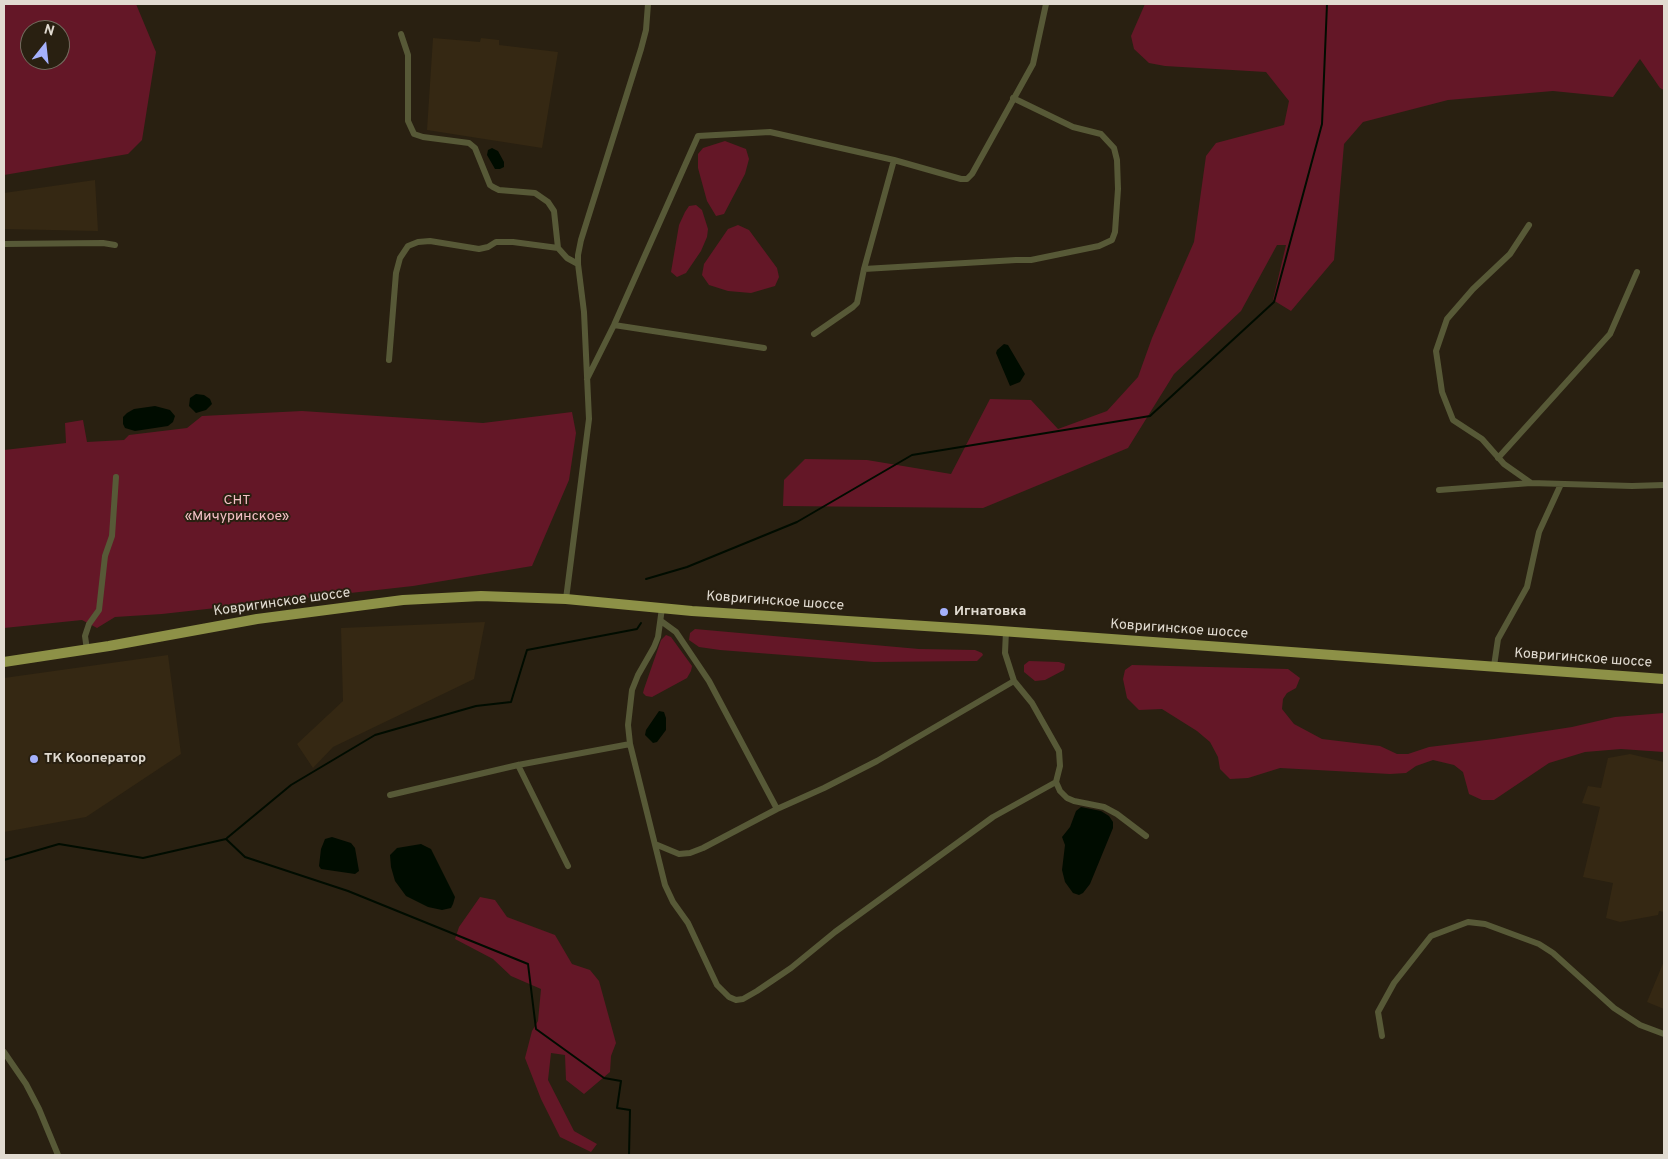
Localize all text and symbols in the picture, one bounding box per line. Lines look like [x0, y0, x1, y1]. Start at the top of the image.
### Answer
north arrow [20, 20, 70, 70]
text: N [42, 22, 56, 41]
park label: СНТ «Мичуринское» [185, 493, 289, 526]
street label: Ковригинское шоссе [212, 585, 352, 621]
street label: Ковригинское шоссе [705, 589, 845, 615]
place label: Игнатовка [954, 604, 1026, 620]
marker: Игнатовка [938, 606, 950, 618]
street label: Ковригинское шоссе [1109, 617, 1249, 643]
street label: Ковригинское шоссе [1513, 646, 1653, 672]
place label: ТК Кооператор [44, 751, 146, 767]
marker: ТК Кооператор [28, 753, 40, 765]

